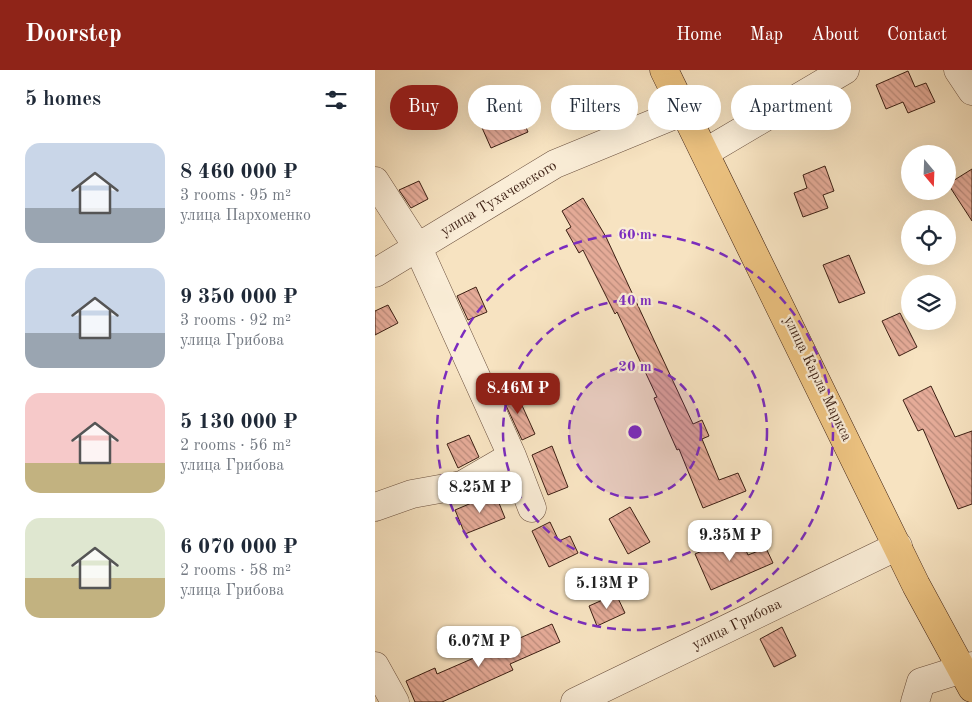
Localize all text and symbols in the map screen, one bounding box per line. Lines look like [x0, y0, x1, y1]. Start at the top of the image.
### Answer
text: Doorstep [25, 23, 122, 47]
text: Home [676, 26, 722, 44]
text: Map [750, 26, 783, 44]
text: About [811, 26, 859, 44]
text: Contact [887, 26, 947, 44]
chip: Buy [390, 85, 458, 130]
chip: Rent [468, 85, 541, 130]
chip: Filters [551, 85, 638, 130]
chip: New [648, 85, 721, 130]
chip: Apartment [731, 85, 851, 130]
icon: filters [322, 86, 350, 114]
text: 5 homes [25, 89, 101, 110]
north arrow [901, 145, 956, 200]
map controls [901, 145, 956, 330]
street label: улица Тухачевского [438, 158, 560, 240]
text: 8 460 000 ₽ [180, 162, 298, 183]
icon: home [65, 163, 125, 223]
text: 3 rooms · 95 m² [180, 188, 291, 204]
text: улица Пархоменко [180, 208, 311, 224]
button: locate [901, 210, 956, 265]
text: 60 m [618, 228, 652, 243]
button: layers [901, 275, 956, 330]
text: 9 350 000 ₽ [180, 287, 298, 308]
icon: home [65, 288, 125, 348]
text: 40 m [618, 294, 652, 309]
text: 3 rooms · 92 m² [180, 313, 291, 329]
street label: улица Карла Маркса [780, 314, 854, 444]
text: улица Грибова [180, 333, 284, 349]
text: 20 m [618, 360, 652, 375]
pin: 8.46M ₽ [472, 372, 564, 415]
text: 8.46M ₽ [487, 381, 549, 397]
text: 5 130 000 ₽ [180, 412, 298, 433]
icon: home [65, 413, 125, 473]
centre of rings [626, 423, 644, 441]
text: 2 rooms · 56 m² [180, 438, 291, 454]
text: улица Грибова [180, 458, 284, 474]
pin: 8.25M ₽ [434, 472, 526, 514]
text: 8.25M ₽ [449, 480, 511, 496]
pin: 9.35M ₽ [684, 520, 776, 562]
text: 9.35M ₽ [699, 528, 761, 544]
text: 6 070 000 ₽ [180, 537, 298, 558]
icon: home [65, 538, 125, 598]
text: 2 rooms · 58 m² [180, 563, 291, 579]
pin: 5.13M ₽ [561, 568, 653, 610]
text: 5.13M ₽ [576, 576, 638, 592]
text: улица Грибова [180, 583, 284, 599]
street label: улица Грибова [690, 597, 785, 653]
pin: 6.07M ₽ [433, 626, 525, 668]
text: 6.07M ₽ [448, 634, 510, 650]

